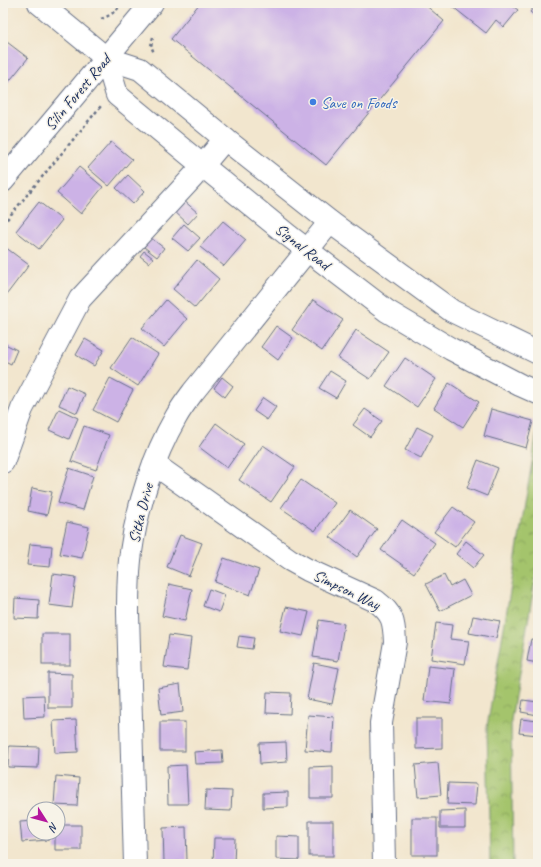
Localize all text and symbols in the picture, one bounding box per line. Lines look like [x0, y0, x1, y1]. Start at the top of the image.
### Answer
street label: Silin Forest Road [40, 49, 117, 135]
place label: Save on Foods [321, 93, 398, 113]
marker: Save on Foods [308, 97, 318, 107]
street label: Signal Road [271, 219, 336, 276]
street label: Sitka Drive [124, 479, 158, 545]
street label: Simpson Way [310, 565, 385, 615]
north arrow [26, 801, 66, 841]
text: N [45, 820, 62, 836]

